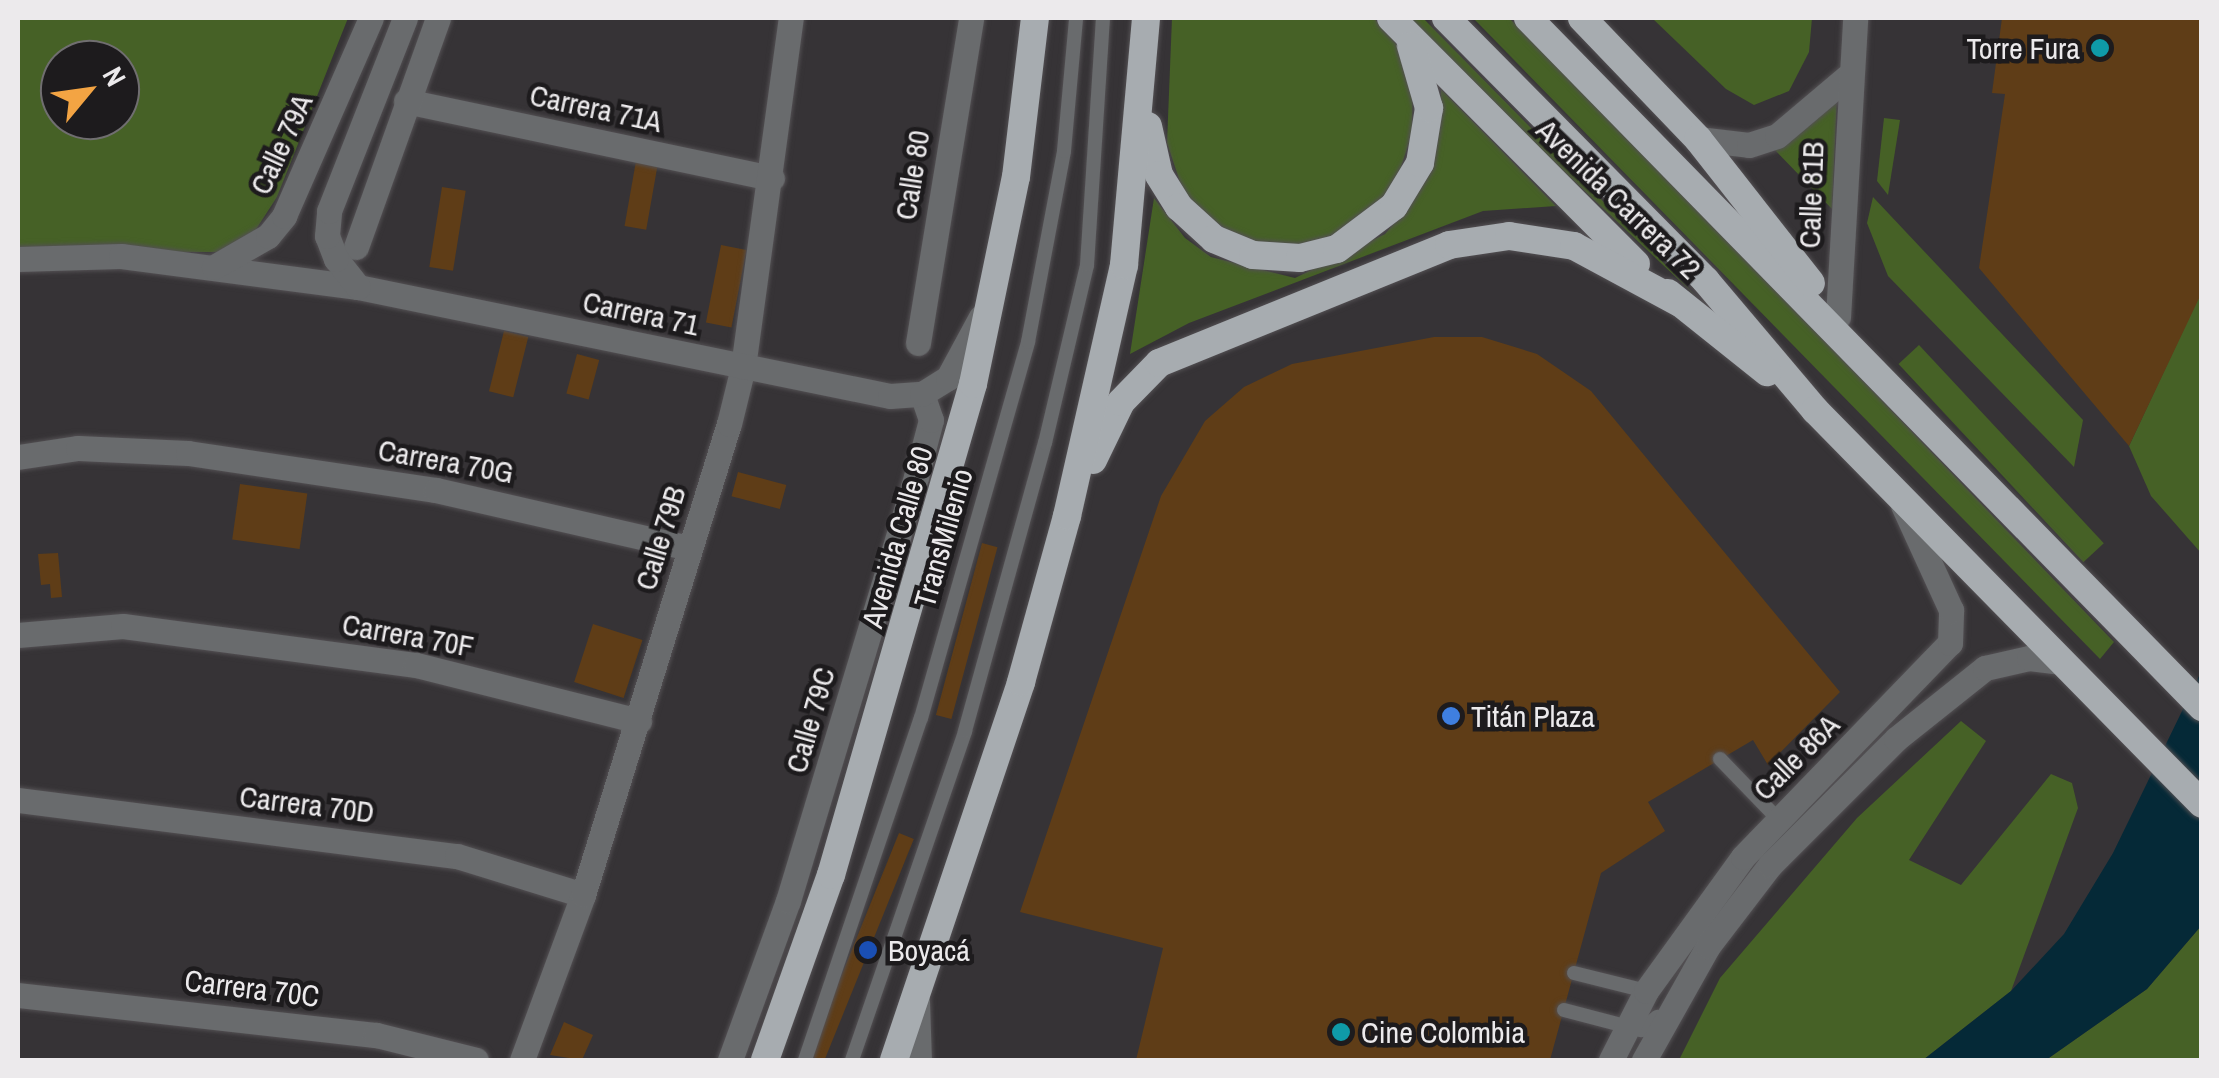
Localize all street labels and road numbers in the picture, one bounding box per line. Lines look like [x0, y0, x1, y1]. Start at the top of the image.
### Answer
street label: Carrera 71A [527, 76, 665, 140]
street label: Calle 79A [242, 88, 320, 200]
street label: Avenida Carrera 72 [1529, 112, 1709, 286]
street label: Calle 80 [887, 128, 937, 222]
street label: Calle 81B [1791, 141, 1831, 249]
street label: Carrera 71 [580, 283, 702, 343]
street label: Carrera 70G [376, 431, 516, 491]
street label: Avenida Calle 80 [854, 442, 940, 632]
street label: TransMilenio [906, 464, 980, 612]
street label: Calle 79B [627, 482, 693, 594]
street label: Carrera 70F [340, 606, 476, 664]
street label: Calle 79C [778, 663, 842, 777]
street label: Calle 86A [1746, 707, 1846, 807]
street label: Carrera 70D [238, 778, 376, 830]
street label: Carrera 70C [183, 962, 321, 1014]

